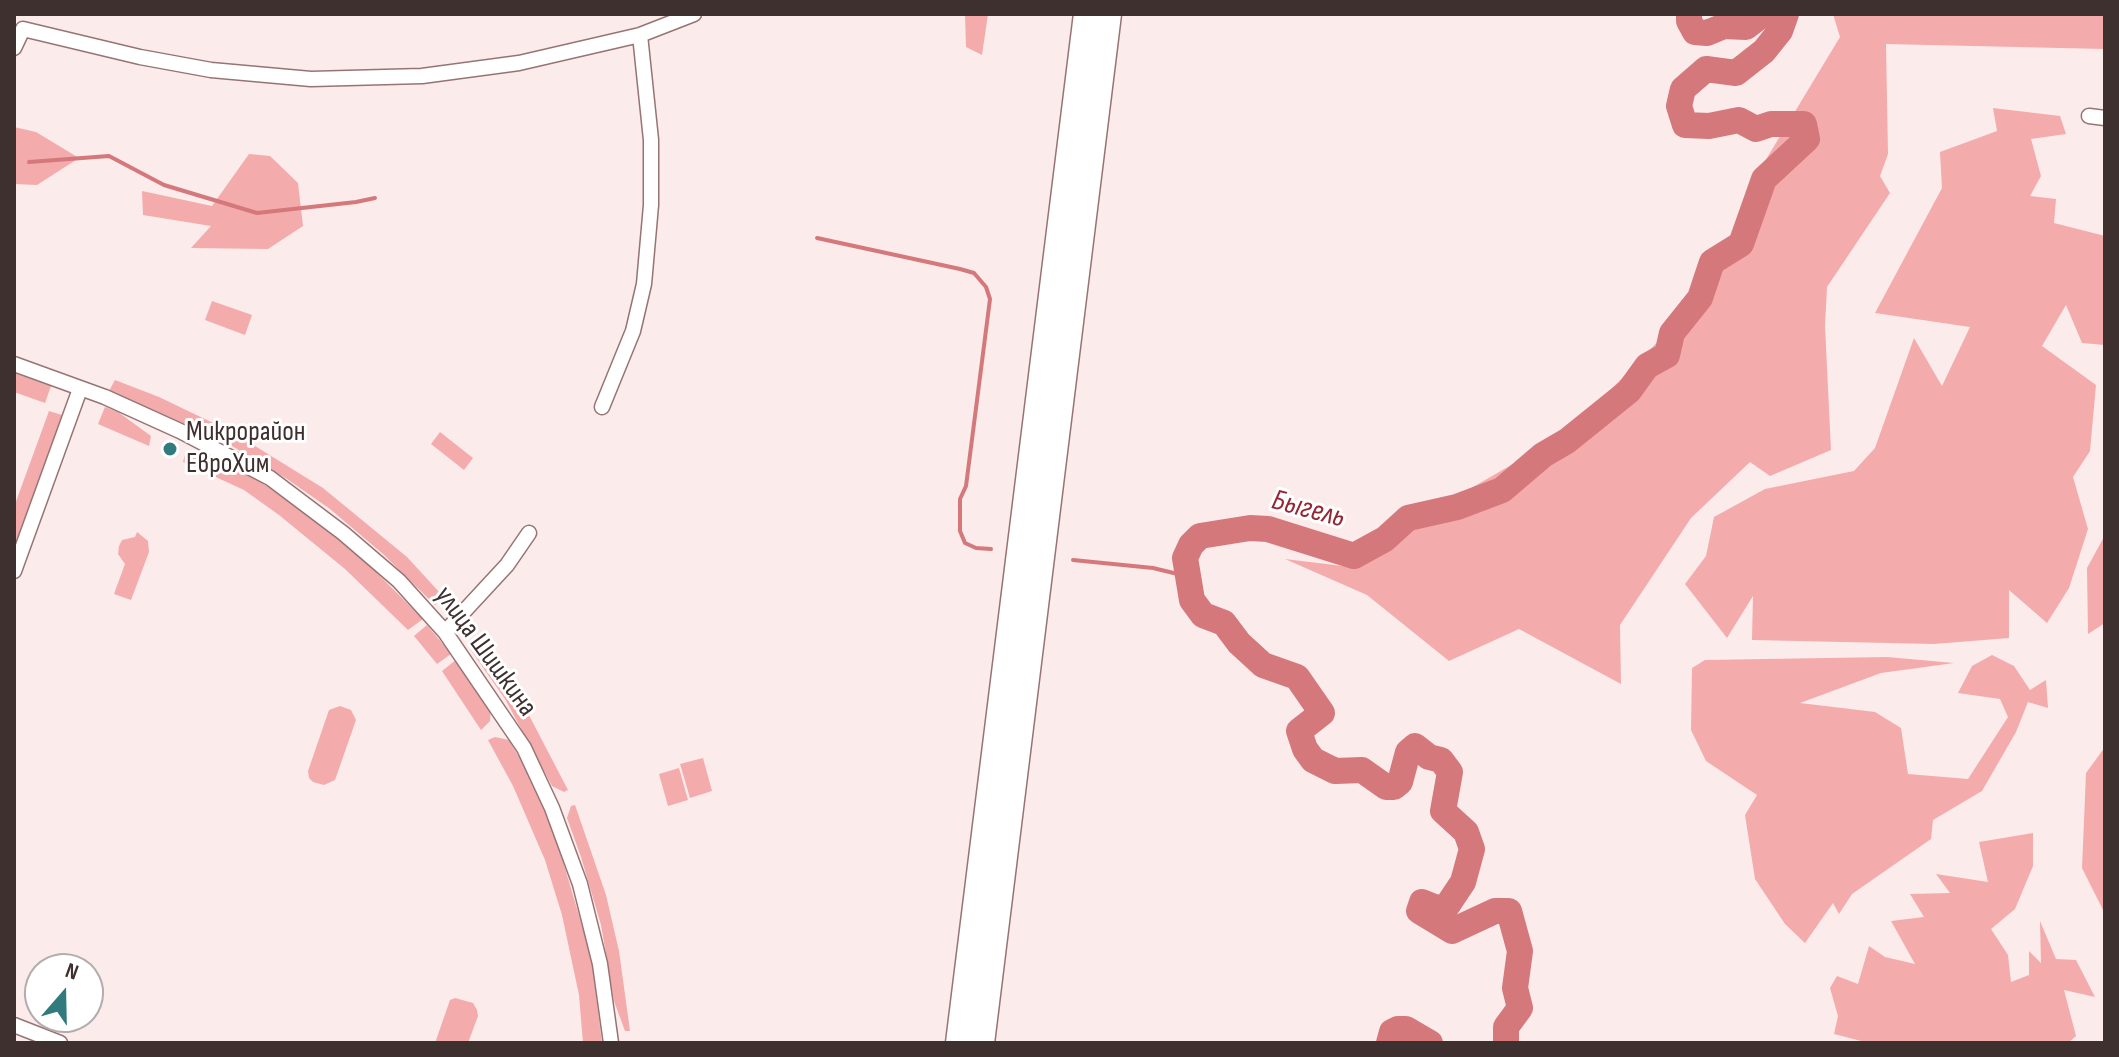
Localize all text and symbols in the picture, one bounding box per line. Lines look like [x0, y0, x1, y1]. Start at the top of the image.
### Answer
place label: Микрорайон ЕвроХим [186, 416, 306, 482]
marker: Микрорайон ЕвроХим [161, 440, 179, 458]
water label: Быгель [1267, 483, 1349, 537]
street label: улица Шишкина [427, 580, 543, 724]
north arrow [24, 953, 104, 1033]
text: N [62, 957, 82, 987]

